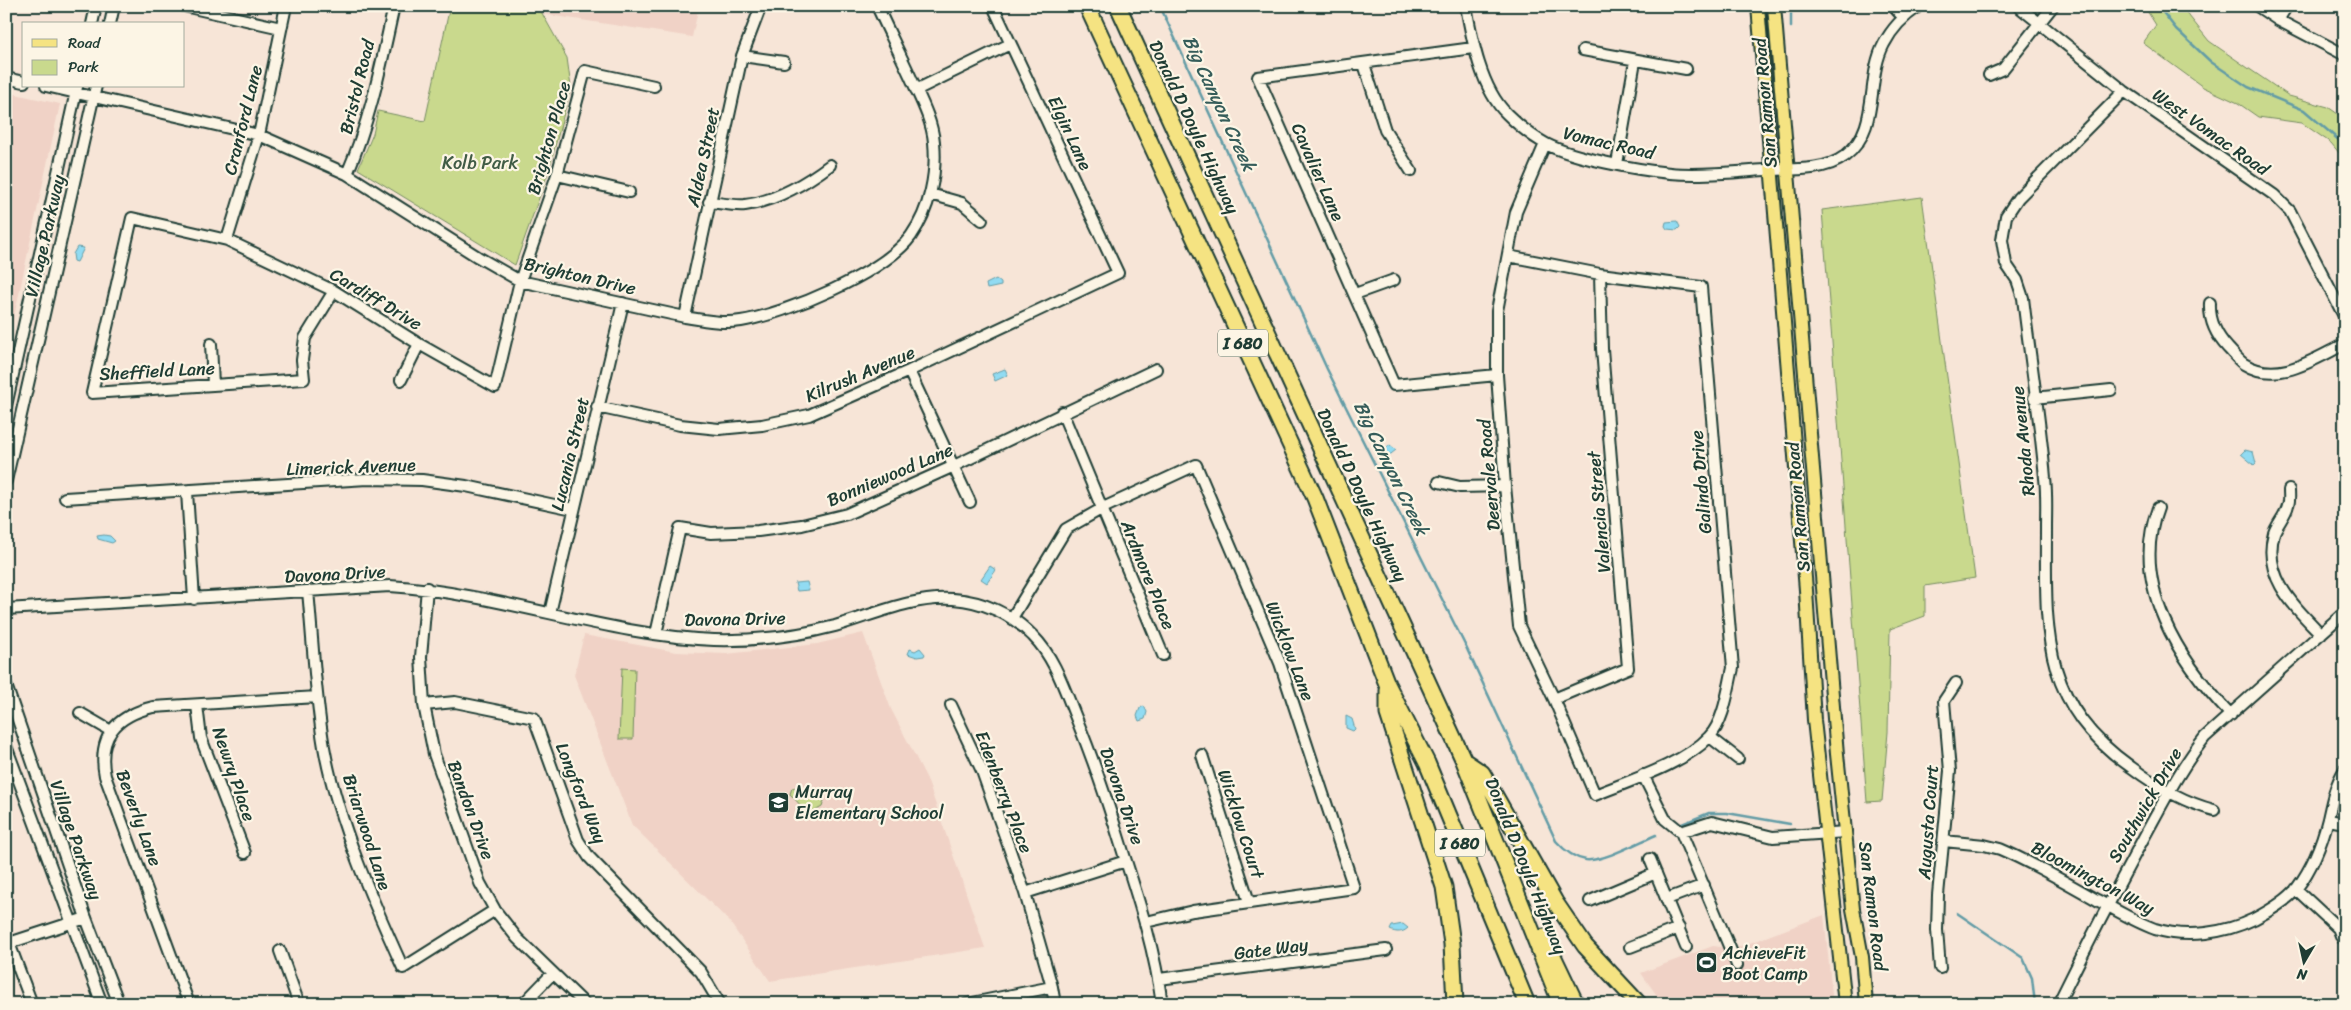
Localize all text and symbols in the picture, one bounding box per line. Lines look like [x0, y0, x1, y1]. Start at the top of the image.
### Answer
legend [22, 22, 185, 88]
text: Road [68, 30, 101, 56]
water label: Big Canyon Creek [1174, 30, 1266, 178]
street label: Bristol Road [330, 35, 385, 138]
street label: Donald D Doyle Highway [1140, 35, 1249, 220]
street label: San Ramon Road [1743, 35, 1787, 169]
text: Park [68, 54, 99, 80]
street label: Cranford Lane [214, 62, 272, 178]
street label: Brighton Place [518, 77, 580, 199]
street label: West Vomac Road [2146, 80, 2278, 185]
street label: Elgin Lane [1039, 90, 1101, 176]
street label: Aldea Street [677, 104, 729, 211]
street label: Vomac Road [1560, 117, 1659, 169]
street label: Cavalier Lane [1282, 118, 1354, 227]
park label: Kolb Park [442, 147, 518, 179]
street label: Village Parkway [15, 171, 75, 301]
street label: Brighton Drive [521, 248, 639, 304]
street label: Cardiff Drive [323, 259, 429, 339]
road number: I 680 [1218, 329, 1268, 356]
street label: Kilrush Avenue [800, 336, 920, 412]
street label: Sheffield Lane [98, 352, 216, 390]
street label: Rhoda Avenue [2001, 385, 2045, 497]
street label: Lucania Street [541, 394, 599, 514]
water label: Big Canyon Creek [1345, 395, 1439, 542]
street label: Donald D Doyle Highway [1308, 403, 1417, 588]
street label: Deervale Road [1468, 416, 1510, 532]
street label: Galindo Drive [1681, 429, 1721, 535]
street label: Bonniewood Lane [822, 434, 958, 516]
street label: San Ramon Road [1776, 439, 1820, 573]
street label: Limerick Avenue [286, 449, 417, 485]
street label: Valencia Street [1578, 449, 1620, 574]
street label: Ardmore Place [1111, 514, 1185, 635]
street label: Davona Drive [283, 555, 387, 593]
street label: Wicklow Lane [1256, 596, 1324, 706]
street label: Davona Drive [684, 602, 786, 636]
street label: Newry Place [203, 722, 265, 826]
street label: Edenberry Place [966, 726, 1042, 858]
street label: Longford Way [546, 737, 616, 849]
street label: Southwick Drive [2099, 741, 2191, 869]
street label: Davona Drive [1090, 743, 1154, 849]
street label: Bandon Drive [438, 756, 504, 864]
street label: Augusta Court [1908, 764, 1948, 881]
street label: Beverly Lane [107, 765, 171, 871]
street label: Wicklow Court [1208, 765, 1274, 883]
street label: Briarwood Lane [333, 770, 401, 895]
street label: Donald D Doyle Highway [1476, 773, 1576, 960]
street label: Village Parkway [41, 776, 112, 905]
place label: Murray Elementary School [795, 776, 944, 829]
school or university icon: Murray Elementary School [767, 790, 791, 814]
road number: I 680 [1435, 830, 1485, 856]
street label: Bloomington Way [2025, 832, 2161, 924]
street label: San Ramon Road [1849, 839, 1897, 974]
street label: Gate Way [1232, 928, 1311, 969]
place label: AchieveFit Boot Camp [1721, 937, 1808, 990]
north arrow [2278, 938, 2328, 988]
sports icon: AchieveFit Boot Camp [1694, 951, 1718, 975]
text: N [2295, 961, 2310, 988]

